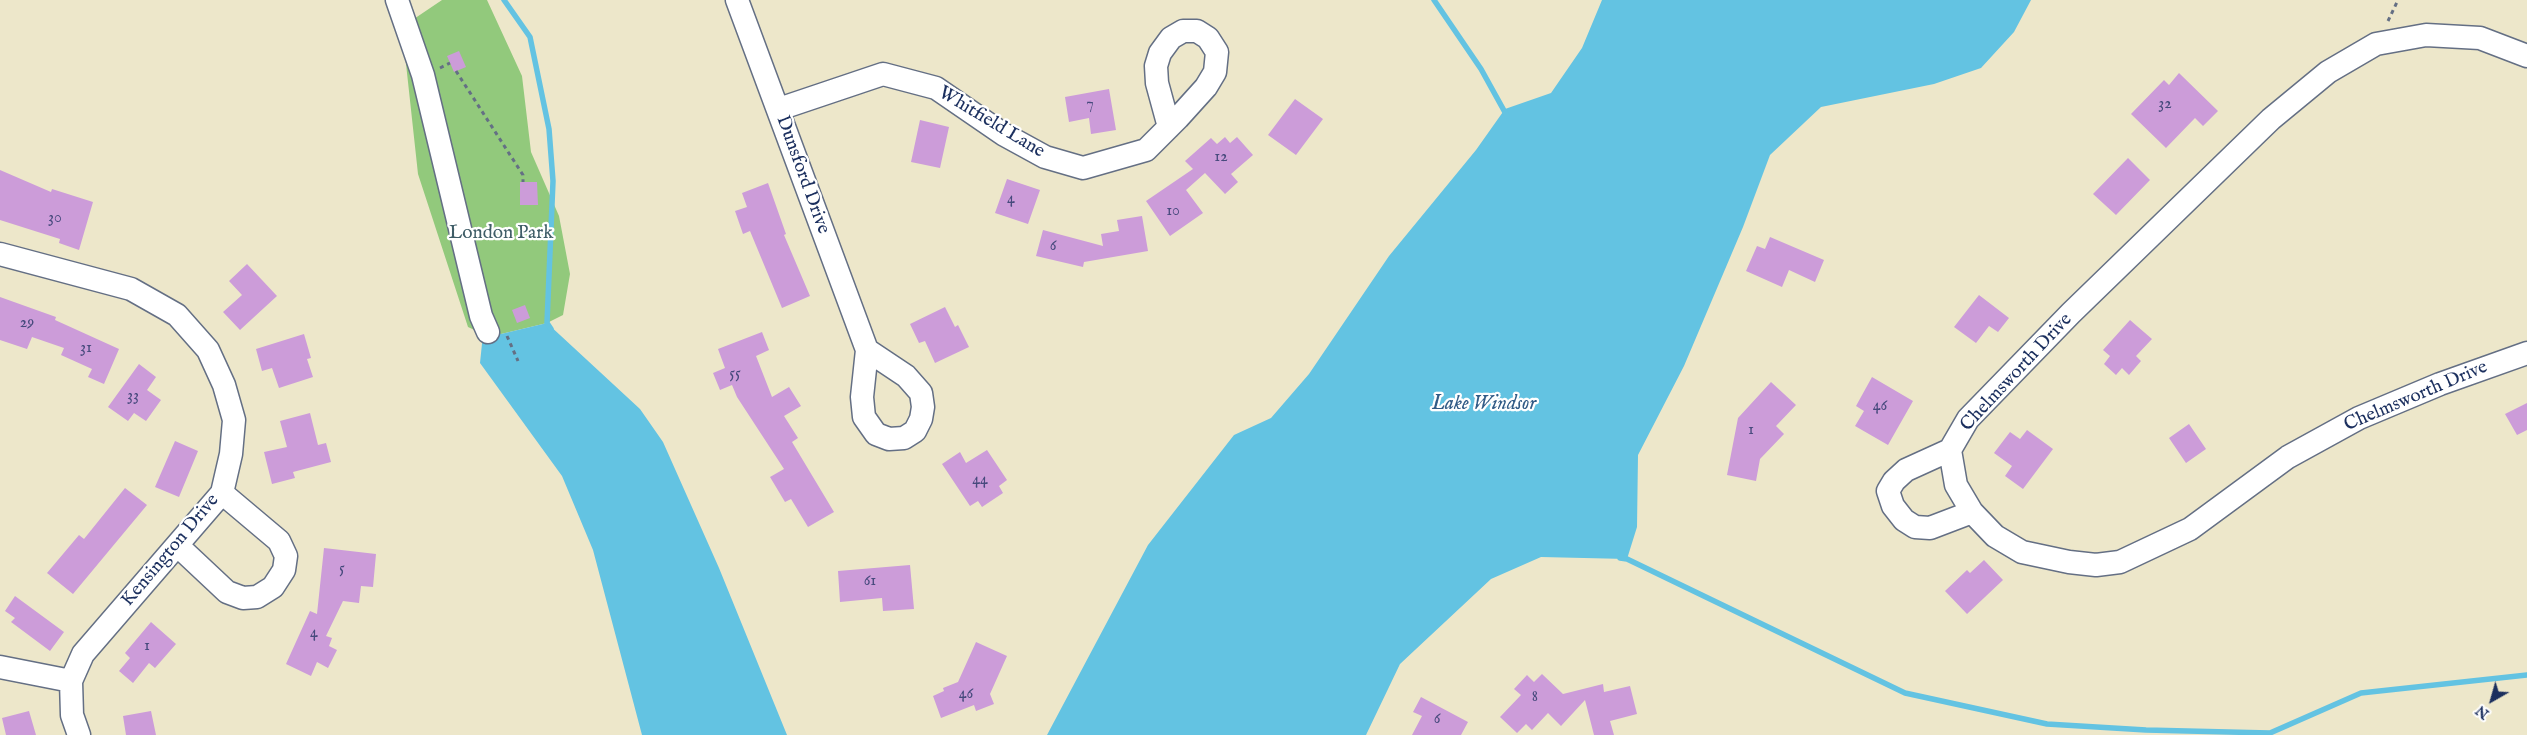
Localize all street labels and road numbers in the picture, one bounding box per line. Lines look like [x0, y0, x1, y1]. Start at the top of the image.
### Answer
street label: Whitfield Lane [934, 82, 1048, 164]
street label: Dunsford Drive [770, 113, 834, 237]
street label: Chelmsworth Drive [1956, 309, 2078, 437]
street label: Chelmsworth Drive [2341, 357, 2491, 437]
street label: Kensington Drive [117, 490, 225, 612]

